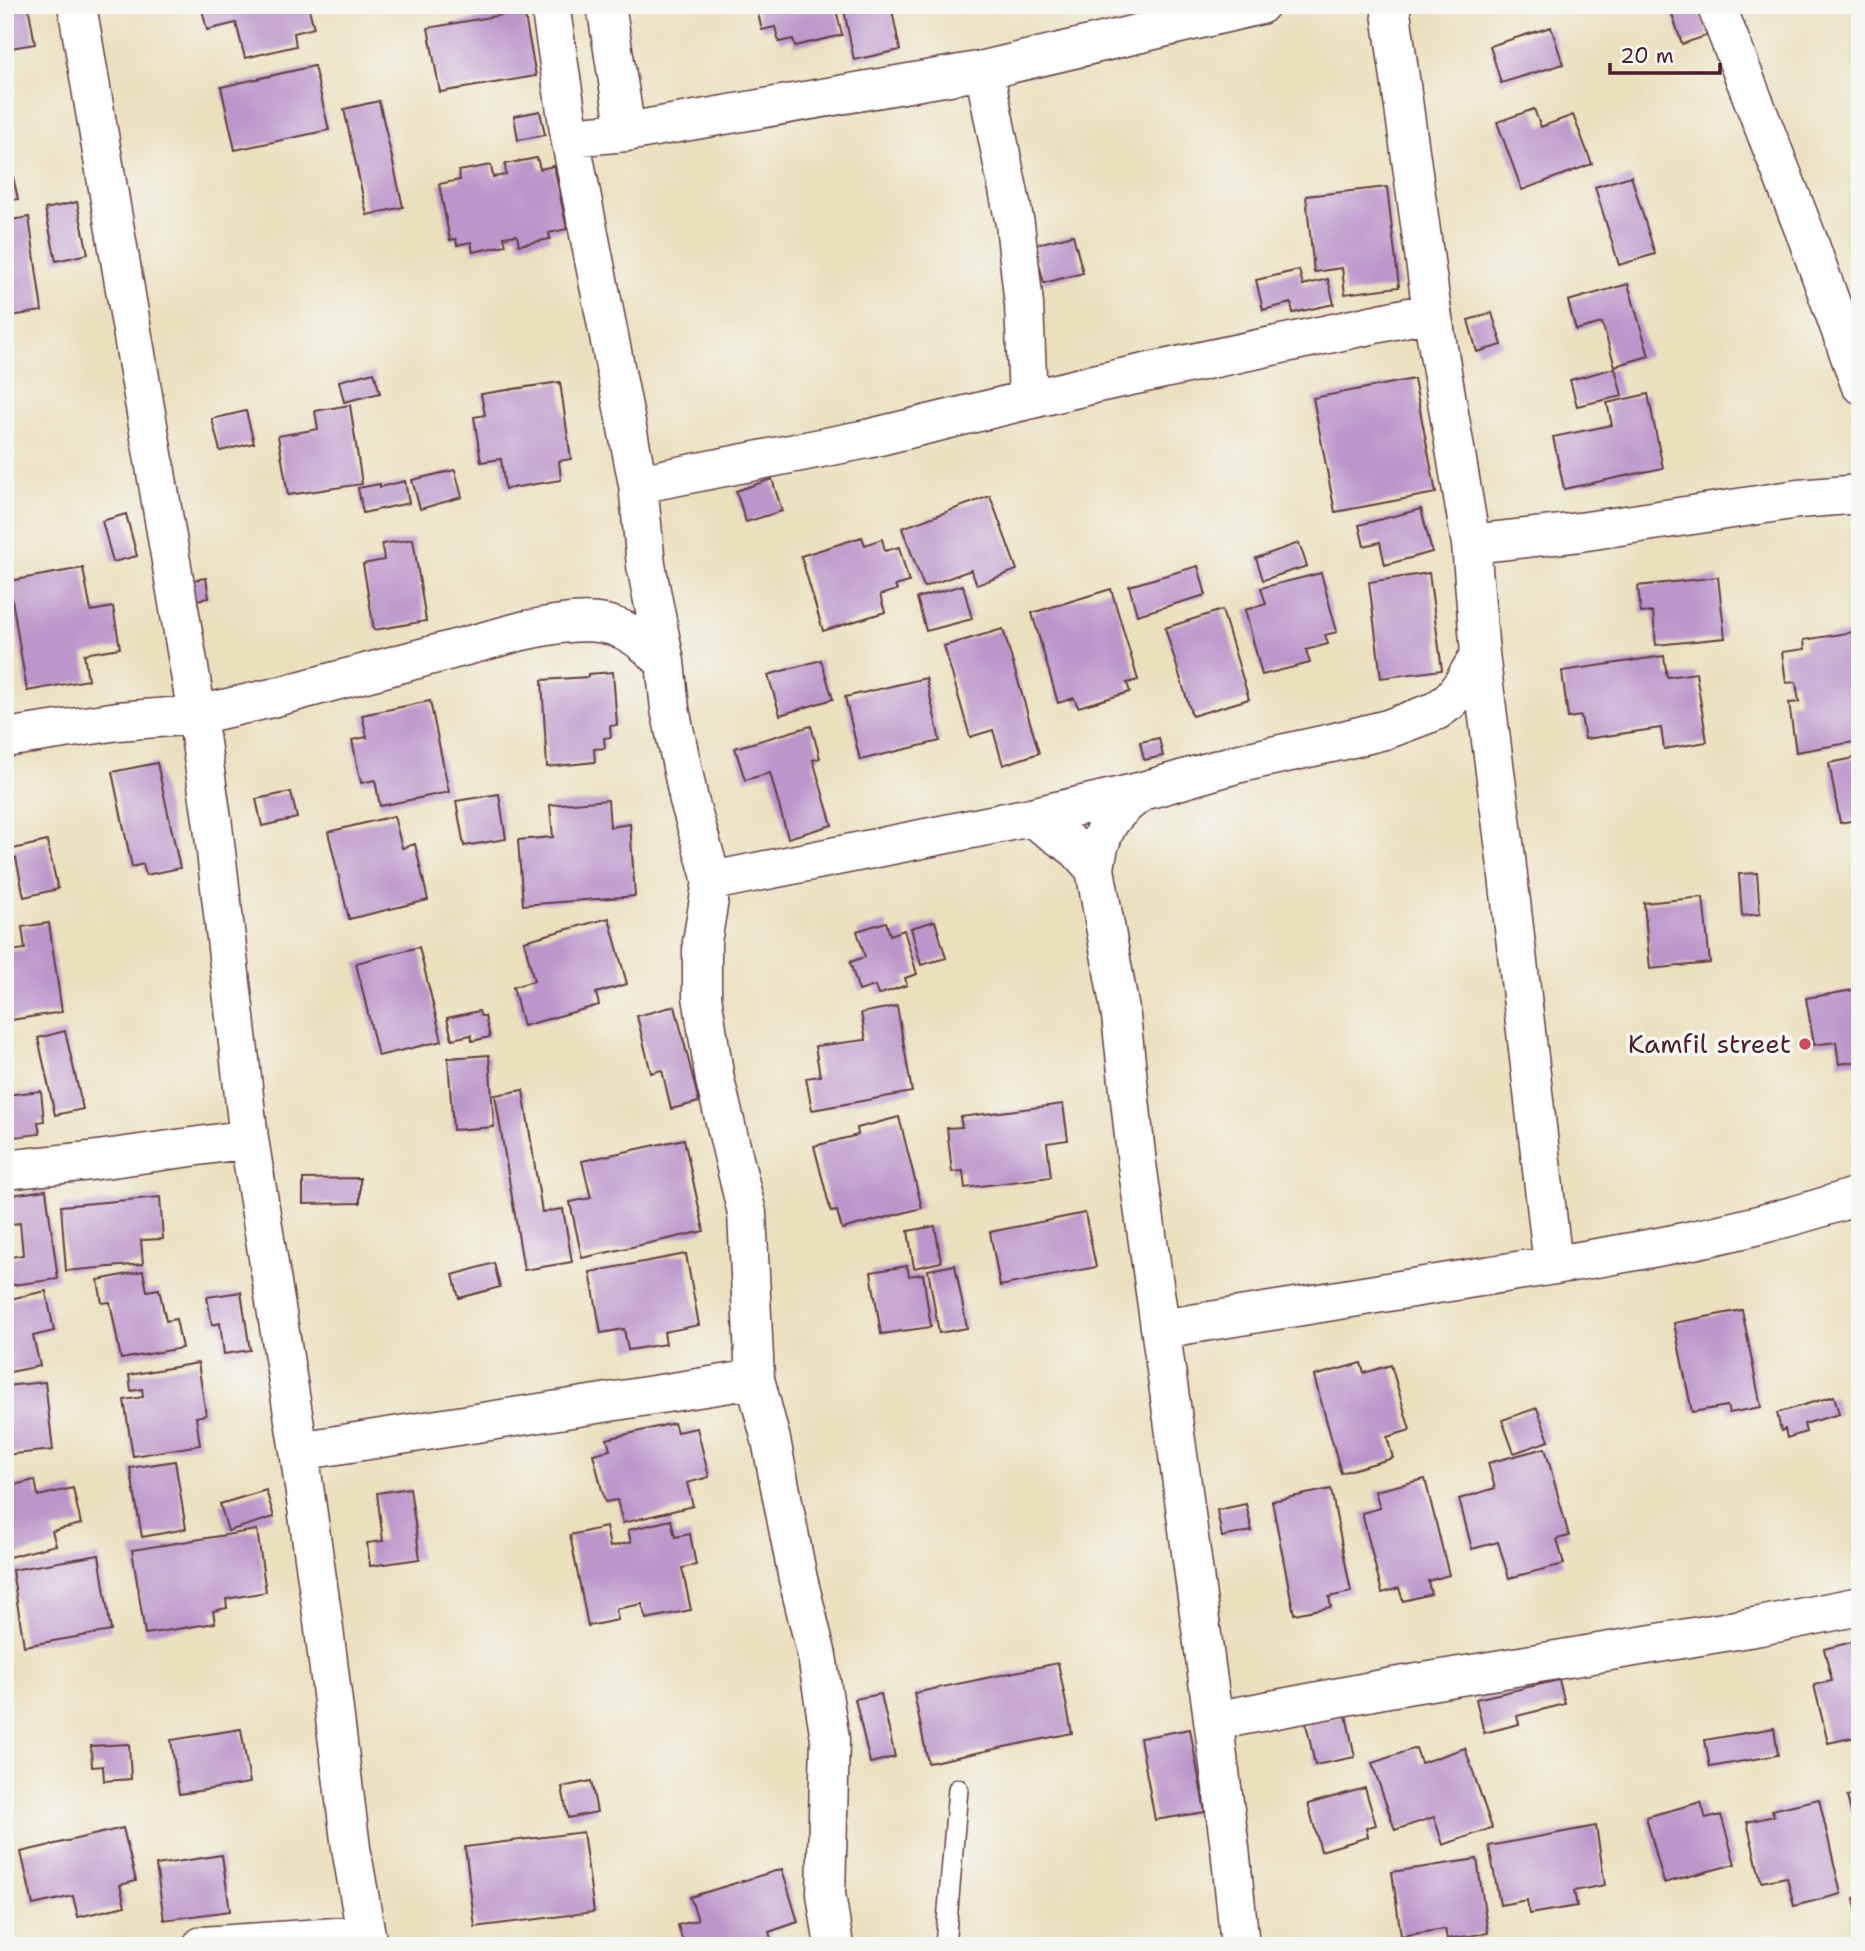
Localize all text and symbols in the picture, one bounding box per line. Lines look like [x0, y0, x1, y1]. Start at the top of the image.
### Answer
scale bar [1610, 32, 1720, 76]
text: 20 m [1620, 42, 1674, 70]
place label: Kamfil street [1628, 1026, 1791, 1061]
marker: Kamfil street [1797, 1036, 1813, 1052]

